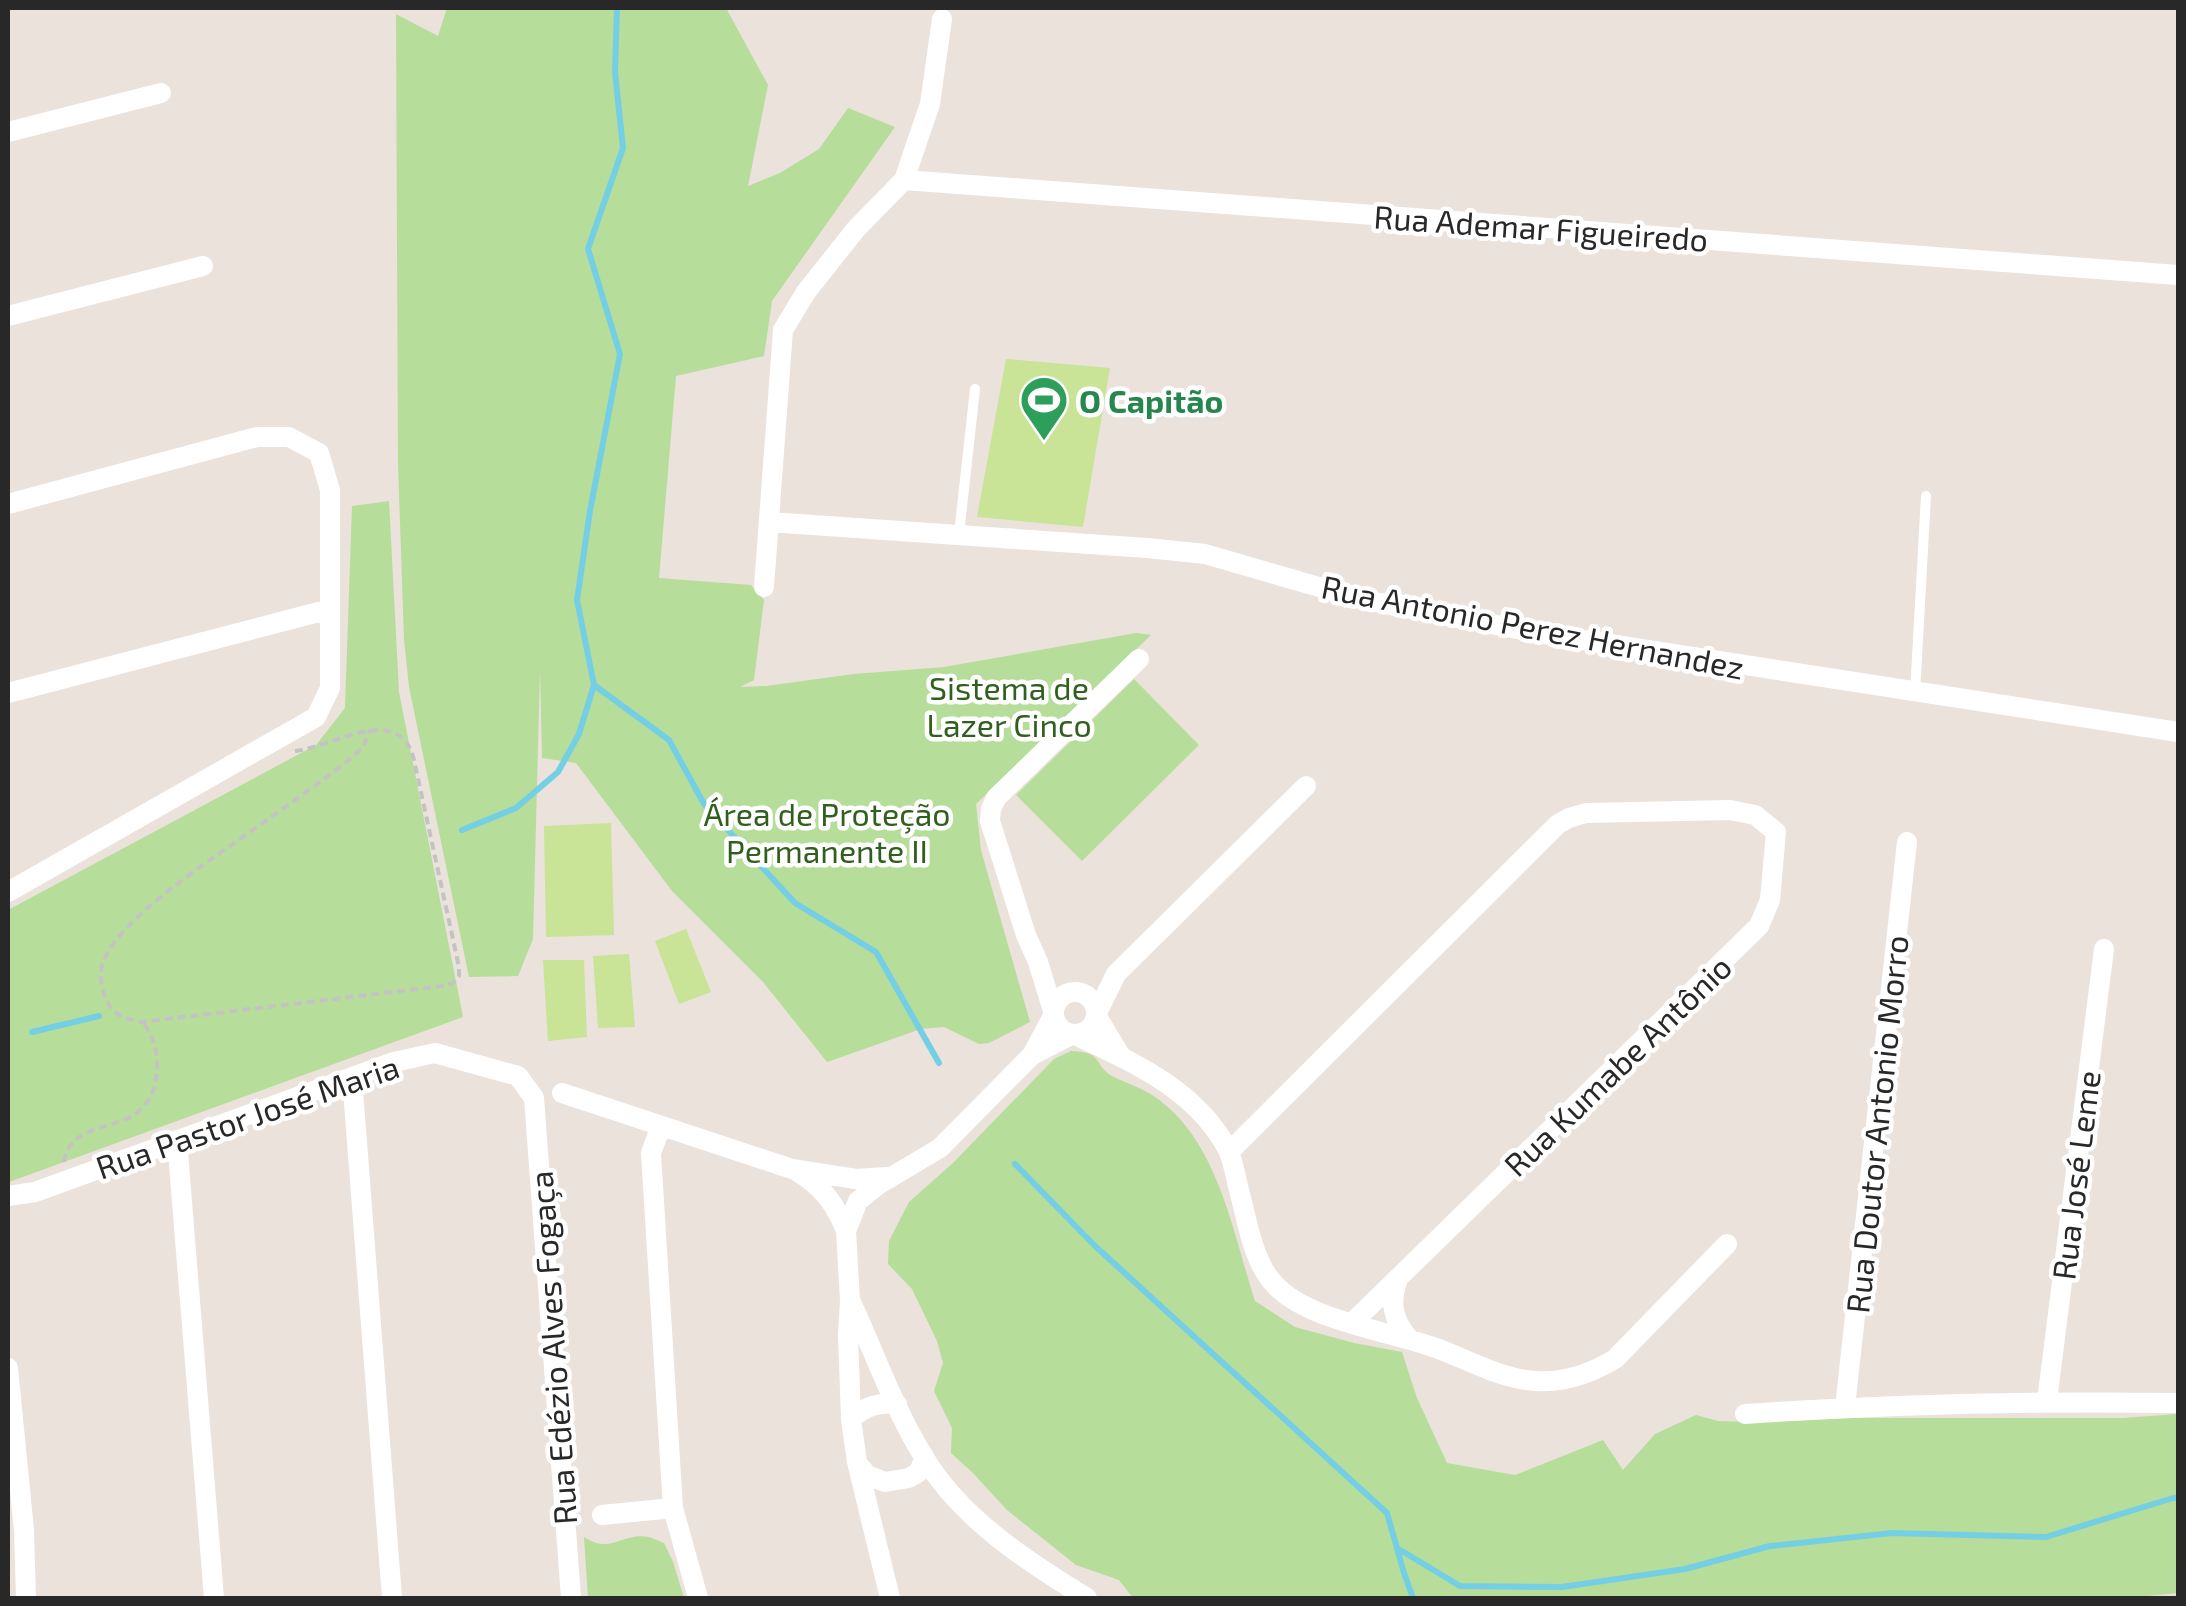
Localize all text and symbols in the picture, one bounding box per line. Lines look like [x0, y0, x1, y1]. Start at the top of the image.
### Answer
street label: Rua Ademar Figueiredo [1373, 196, 1709, 258]
sports icon: O Capitão [1018, 374, 1070, 442]
place label: O Capitão [1079, 381, 1223, 419]
street label: Rua Antonio Perez Hernandez [1319, 566, 1747, 686]
park label: Sistema de Lazer Cinco [926, 668, 1092, 743]
park label: Área de Proteção Permanente II [703, 794, 951, 869]
street label: Rua Doutor Antonio Morro [1837, 933, 1915, 1315]
street label: Rua Kumabe Antônio [1496, 947, 1738, 1183]
street label: Rua Pastor José Maria [91, 1046, 403, 1186]
street label: Rua José Leme [2043, 1068, 2107, 1282]
street label: Rua Edézio Alves Fogaça [521, 1170, 585, 1526]

